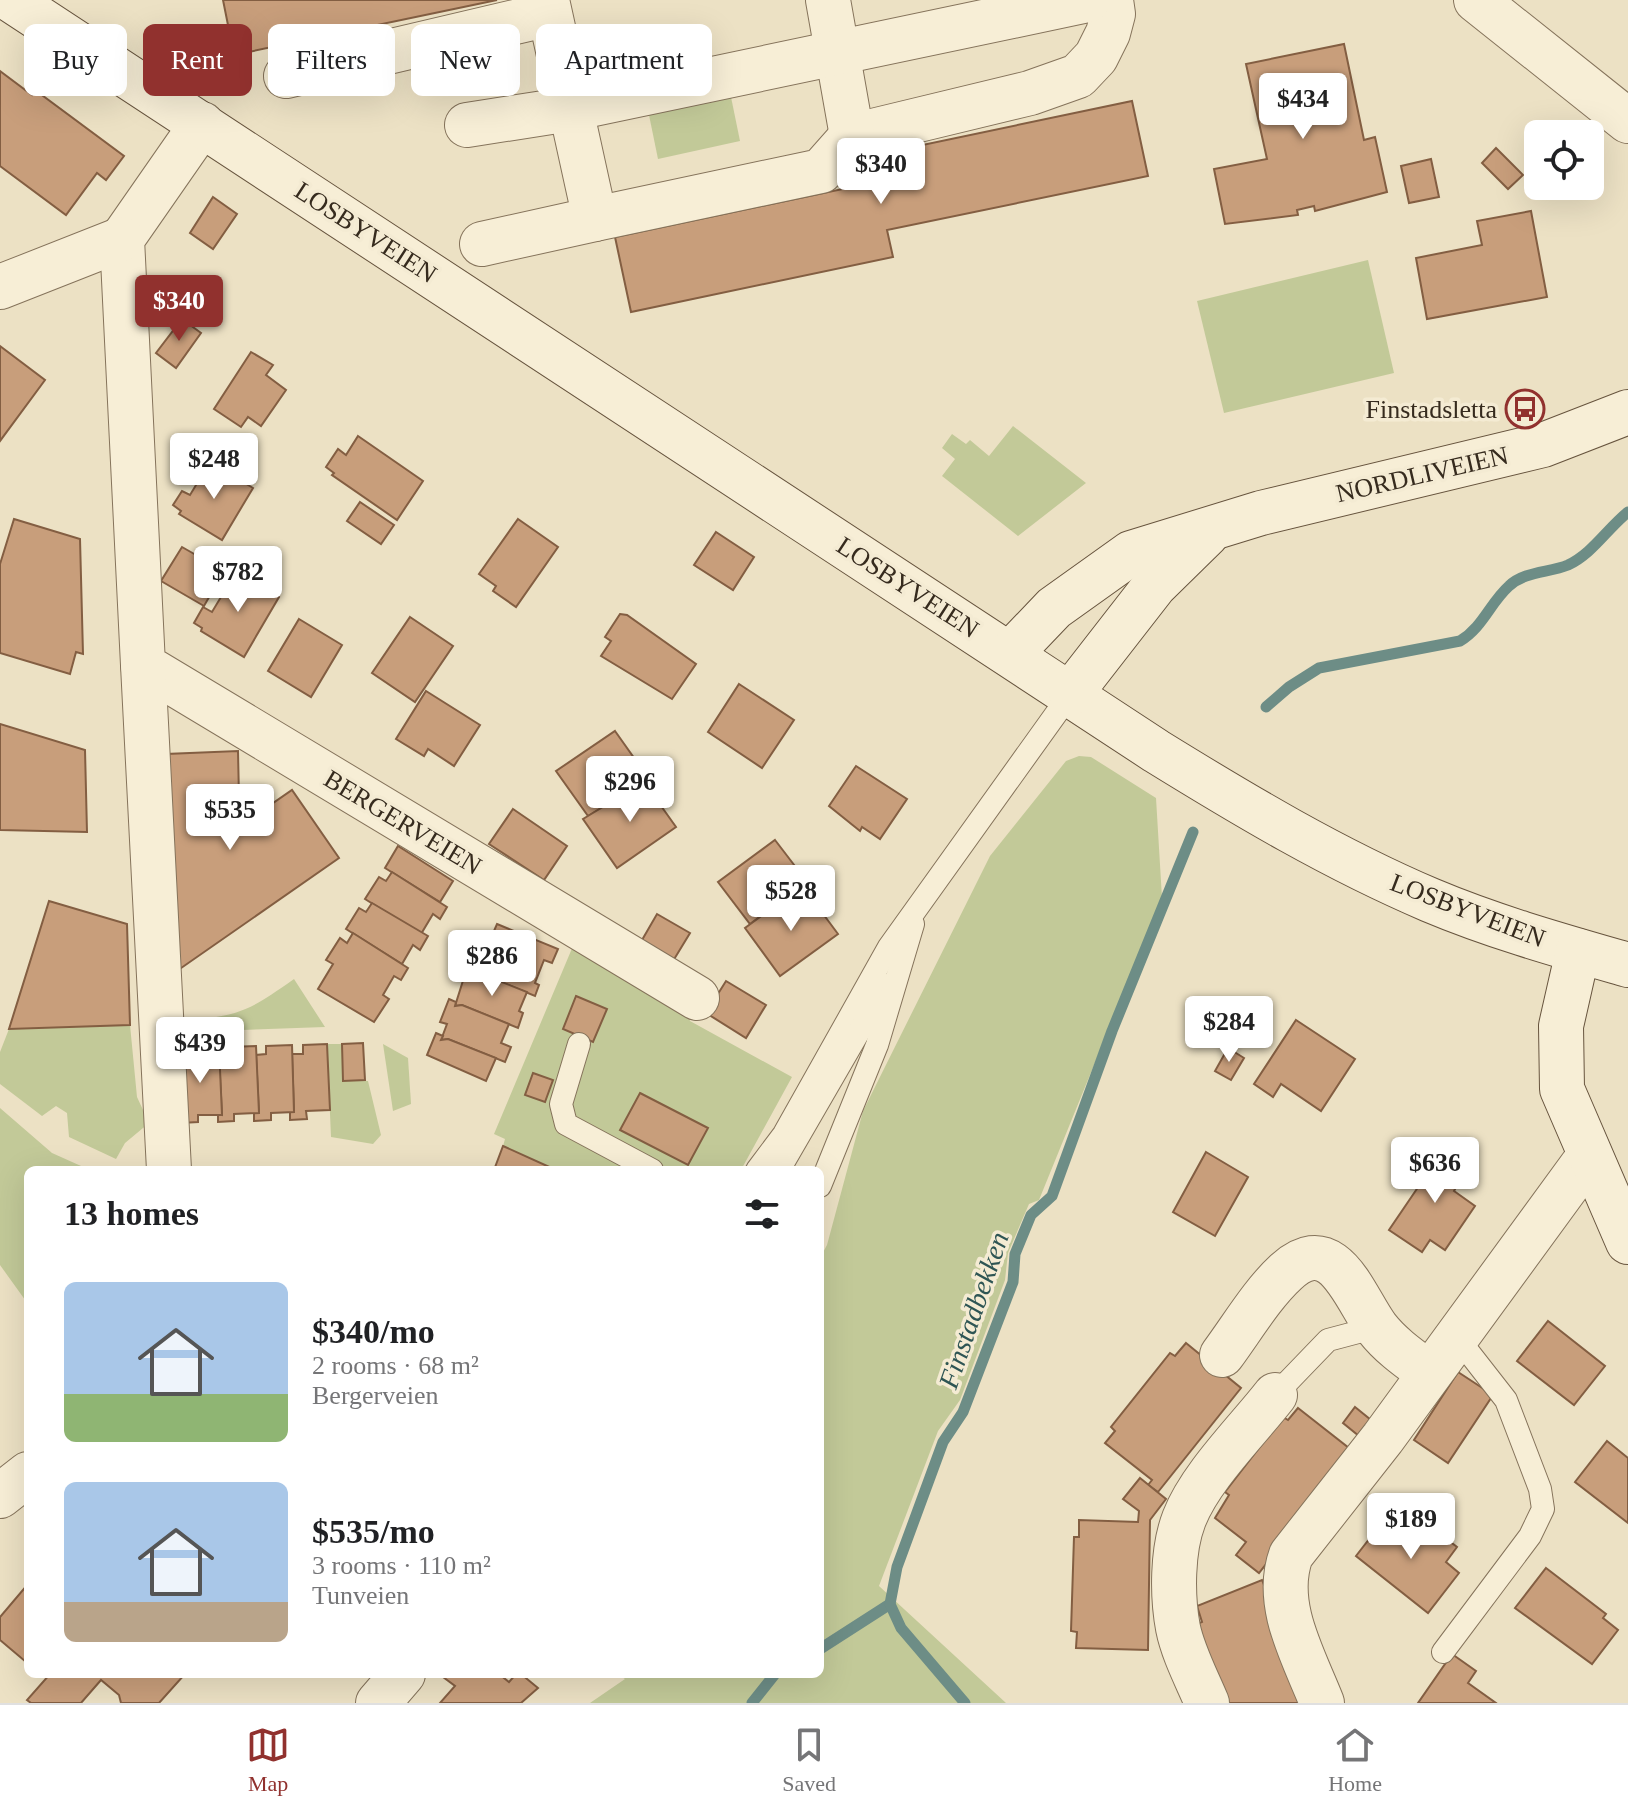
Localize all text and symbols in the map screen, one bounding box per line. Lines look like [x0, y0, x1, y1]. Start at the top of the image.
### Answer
chip: Buy [24, 24, 127, 96]
chip: Rent [143, 24, 252, 96]
chip: Filters [268, 24, 395, 96]
chip: New [411, 24, 520, 96]
chip: Apartment [536, 24, 712, 96]
pin: $434 [1256, 73, 1350, 141]
text: $434 [1277, 84, 1329, 113]
map controls [1524, 120, 1604, 200]
button: locate [1524, 120, 1604, 200]
pin: $340 [834, 138, 928, 206]
text: $340 [855, 149, 907, 178]
street label: LOSBYVEIEN [289, 176, 442, 289]
pin: $340 [132, 275, 226, 343]
text: $340 [153, 286, 205, 315]
bus stop icon: Finstadsletta [1504, 388, 1546, 430]
place label: Finstadsletta [1366, 395, 1497, 424]
pin: $248 [167, 433, 261, 501]
street label: NORDLIVEIEN [1333, 440, 1511, 508]
text: $248 [188, 444, 240, 473]
street label: LOSBYVEIEN [831, 531, 984, 644]
pin: $782 [191, 546, 285, 614]
text: $782 [212, 557, 264, 586]
pin: $296 [583, 756, 677, 824]
street label: BERGERVEIEN [319, 764, 487, 881]
text: $296 [604, 767, 656, 796]
pin: $535 [183, 784, 277, 852]
text: $535 [204, 795, 256, 824]
pin: $528 [744, 865, 838, 933]
street label: LOSBYVEIEN [1386, 868, 1549, 953]
text: $528 [765, 876, 817, 905]
pin: $286 [445, 930, 539, 998]
text: $286 [466, 941, 518, 970]
pin: $284 [1182, 996, 1276, 1064]
text: $284 [1203, 1007, 1255, 1036]
pin: $439 [153, 1017, 247, 1085]
text: $439 [174, 1028, 226, 1057]
pin: $636 [1388, 1137, 1482, 1205]
text: $636 [1409, 1148, 1461, 1177]
icon: filters [740, 1192, 784, 1236]
text: 13 homes [64, 1195, 199, 1232]
water label: Finstadbekken [932, 1228, 1015, 1393]
text: $340/mo [312, 1313, 435, 1350]
icon: home [128, 1314, 224, 1410]
text: 2 rooms · 68 m² [312, 1351, 479, 1380]
text: Bergerveien [312, 1381, 439, 1410]
pin: $189 [1364, 1493, 1458, 1561]
text: $189 [1385, 1504, 1437, 1533]
text: $535/mo [312, 1513, 435, 1550]
icon: home [128, 1514, 224, 1610]
text: 3 rooms · 110 m² [312, 1551, 491, 1580]
text: Tunveien [312, 1581, 409, 1610]
tab: Map [246, 1723, 290, 1797]
tab: Saved [782, 1723, 836, 1797]
tab: Home [1328, 1723, 1382, 1797]

